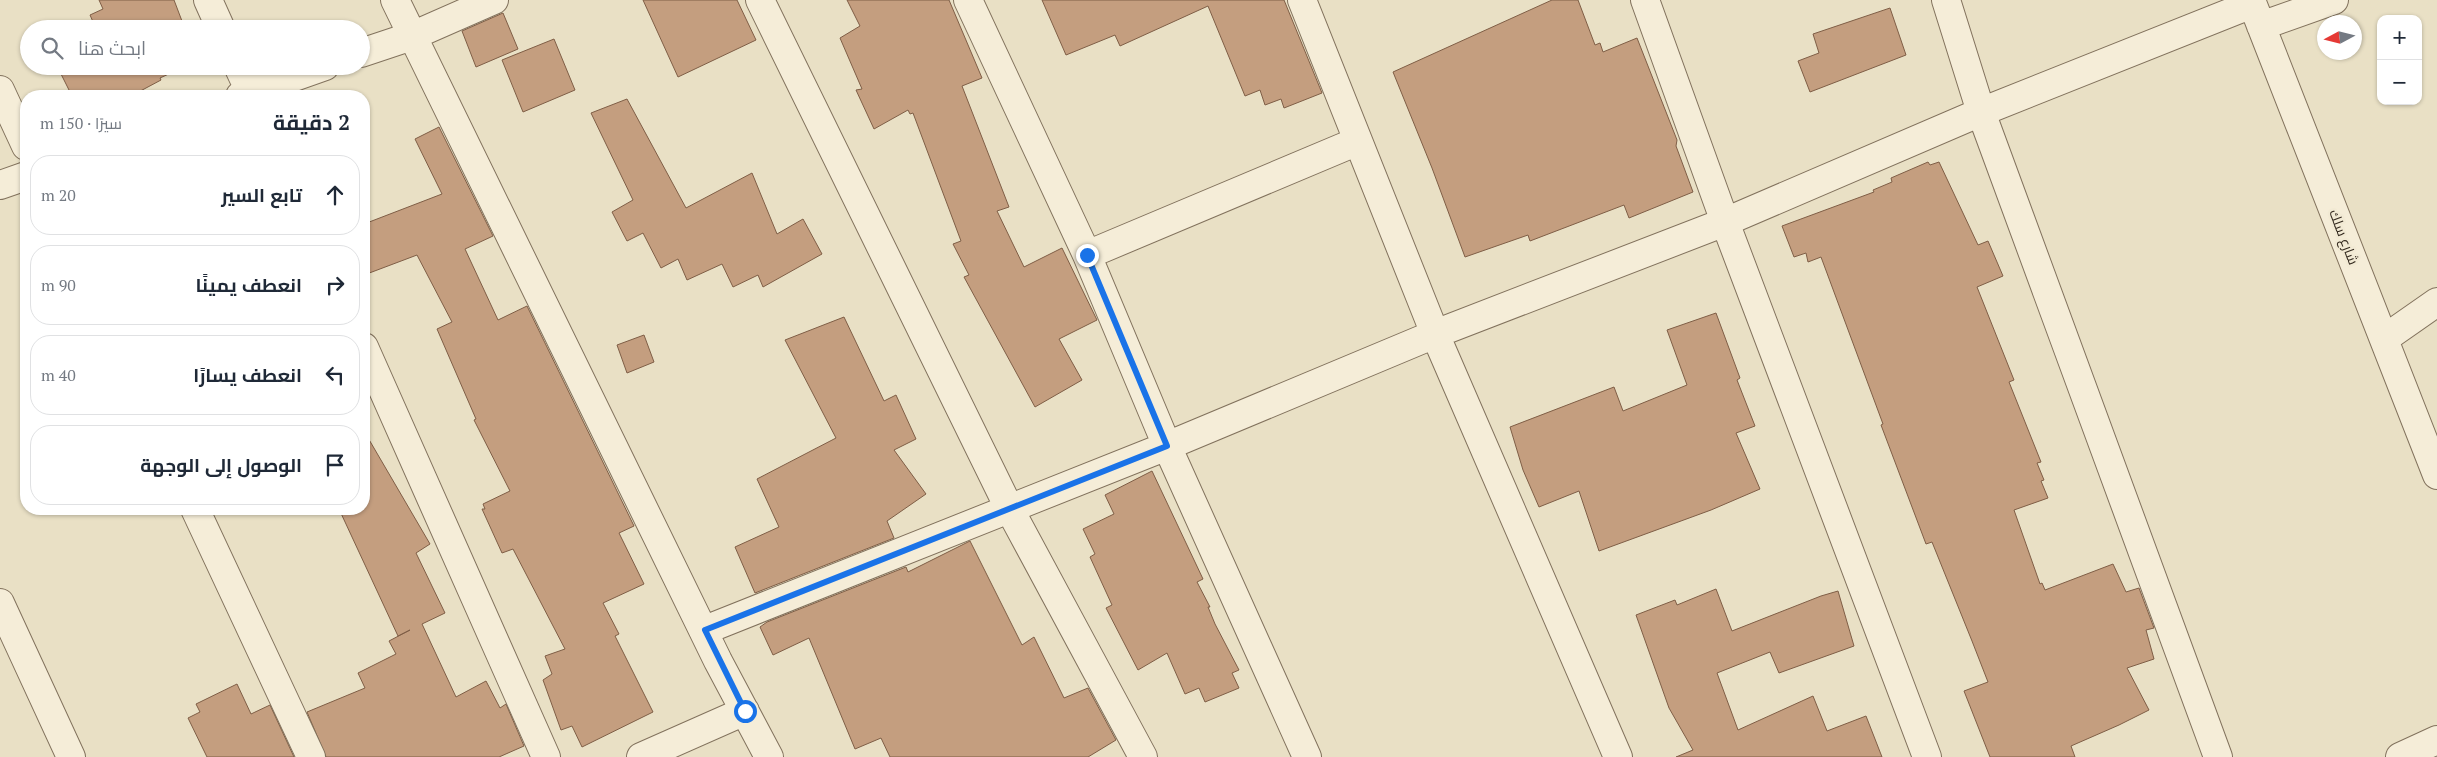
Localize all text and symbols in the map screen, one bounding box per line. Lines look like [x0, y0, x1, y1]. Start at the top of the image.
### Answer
north arrow [2317, 15, 2362, 60]
map controls [2377, 15, 2422, 105]
button: + [2377, 15, 2422, 60]
search box [20, 20, 370, 75]
icon: search [38, 34, 66, 62]
text: ابحث هنا [78, 35, 146, 60]
button: − [2377, 60, 2422, 105]
text: 2 دقيقة [273, 108, 350, 136]
text: سيرًا · 150 m [40, 112, 122, 134]
icon: ahead [321, 181, 349, 209]
text: تابع السير [221, 182, 302, 207]
text: 20 m [41, 184, 76, 206]
street label: شارع سلك [2325, 206, 2364, 267]
route end [1076, 244, 1099, 267]
icon: right [321, 271, 349, 299]
text: انعطف يمينًا [196, 272, 302, 297]
text: 90 m [41, 274, 76, 296]
icon: left [321, 361, 349, 389]
text: انعطف يسارًا [193, 362, 302, 387]
text: 40 m [41, 364, 76, 386]
icon: arrive [321, 451, 349, 479]
text: الوصول إلى الوجهة [140, 452, 302, 477]
route start [734, 700, 757, 723]

